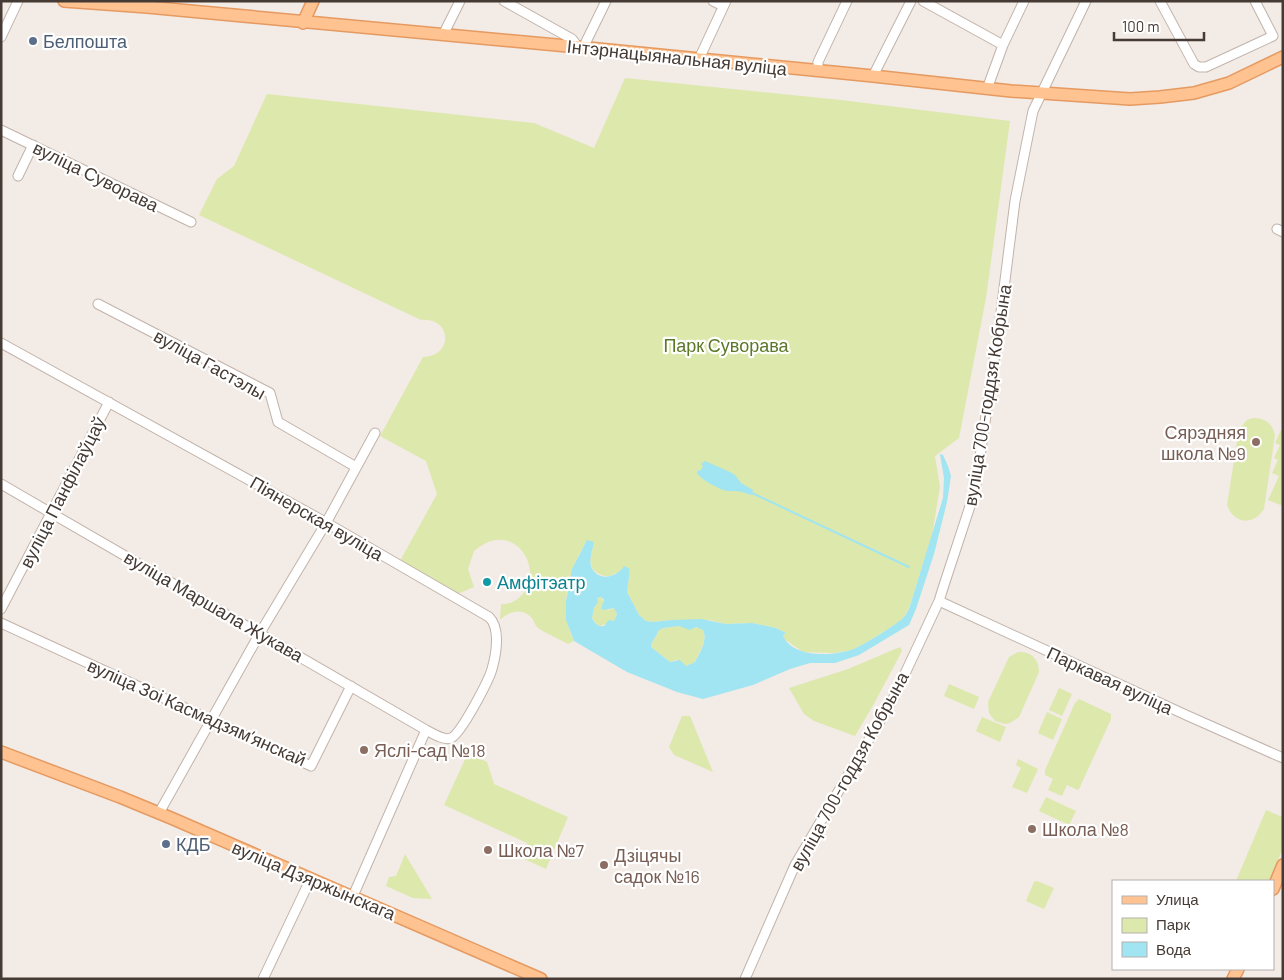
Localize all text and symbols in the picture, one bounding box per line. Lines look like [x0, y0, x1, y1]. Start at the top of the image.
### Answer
scale bar [1114, 10, 1204, 42]
text: 100 m [1122, 17, 1160, 35]
place label: Белпошта [43, 30, 128, 52]
marker: Белпошта [27, 35, 39, 47]
street label: Інтэрнацыянальная вуліца [566, 35, 789, 80]
street label: вуліца Суворава [30, 136, 163, 216]
street label: вуліца 700-годдзя Кобрына [959, 282, 1016, 507]
street label: вуліца Гастэлы [150, 324, 270, 404]
park label: Парк Суворава [663, 334, 790, 356]
street label: вуліца Панфілаўцаў [14, 413, 110, 571]
place label: Сярэдняя школа №9 [1161, 421, 1246, 464]
marker: Сярэдняя школа №9 [1250, 436, 1262, 448]
street label: Піянерская вуліца [247, 471, 388, 565]
street label: вуліца Маршала Жукава [121, 546, 308, 667]
place label: Амфітэатр [497, 571, 586, 593]
marker: Амфітэатр [481, 576, 493, 588]
street label: Паркавая вуліца [1043, 641, 1177, 719]
street label: вуліца Зоі Касмадзямʼянскай [84, 654, 310, 770]
street label: вуліца 700-годдзя Кобрына [785, 667, 913, 874]
place label: Яслі-сад №18 [374, 739, 486, 761]
marker: Яслі-сад №18 [358, 744, 370, 756]
place label: Школа №8 [1042, 818, 1129, 840]
marker: Школа №8 [1026, 823, 1038, 835]
place label: КДБ [176, 833, 211, 855]
street label: вуліца Дзяржынскага [229, 836, 400, 925]
marker: КДБ [160, 838, 172, 850]
place label: Школа №7 [498, 839, 585, 861]
marker: Школа №7 [482, 844, 494, 856]
place label: Дзіцячы садок №16 [614, 844, 700, 887]
marker: Дзіцячы садок №16 [598, 859, 610, 871]
legend [1112, 880, 1274, 970]
text: Улица [1156, 890, 1199, 908]
text: Парк [1156, 915, 1190, 933]
text: Вода [1156, 940, 1192, 958]

